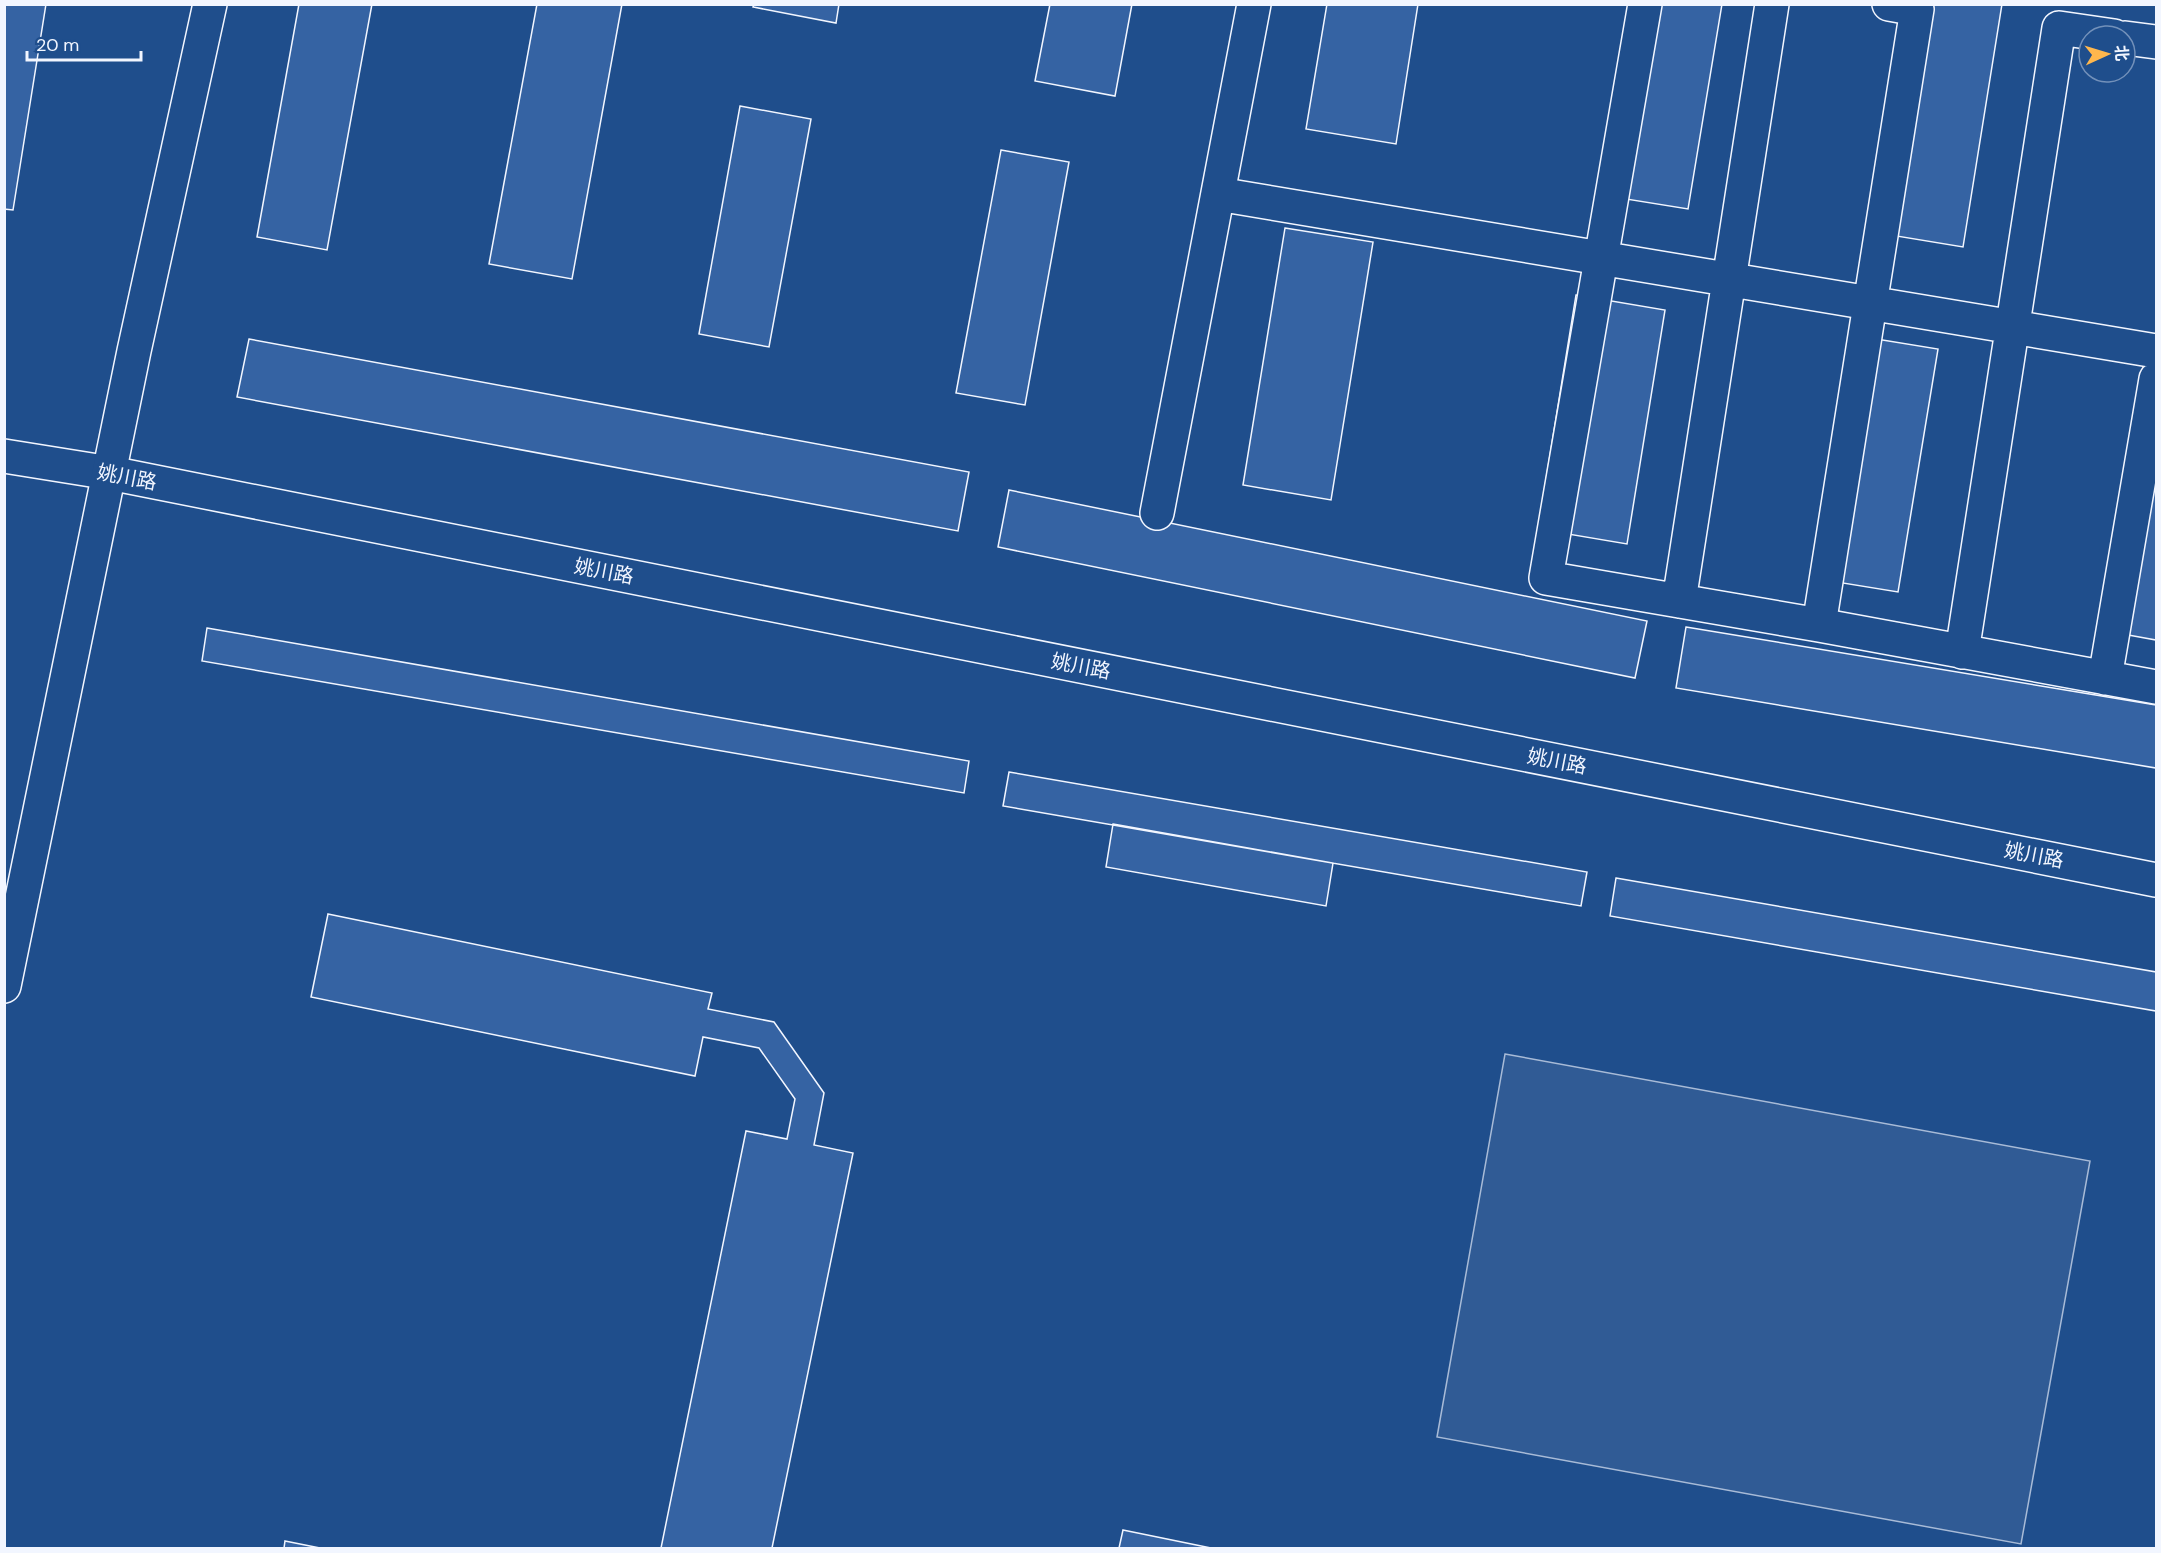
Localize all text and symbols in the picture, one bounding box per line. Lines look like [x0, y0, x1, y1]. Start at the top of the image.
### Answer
scale bar [27, 24, 141, 62]
north arrow [2077, 24, 2137, 84]
text: 20 m [36, 33, 79, 57]
text: 北 [2110, 44, 2132, 62]
street label: 姚川路 [95, 459, 159, 495]
street label: 姚川路 [572, 553, 636, 589]
street label: 姚川路 [1049, 648, 1113, 684]
street label: 姚川路 [1525, 743, 1589, 779]
street label: 姚川路 [2002, 837, 2066, 873]

